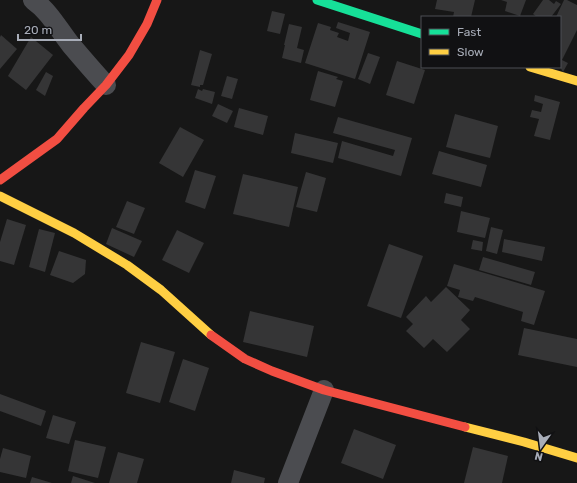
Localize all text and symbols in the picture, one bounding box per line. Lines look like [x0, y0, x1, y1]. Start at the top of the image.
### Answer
scale bar [18, 16, 81, 42]
legend [421, 16, 561, 68]
text: 20 m [24, 23, 52, 37]
text: Fast [457, 25, 481, 39]
text: Slow [457, 45, 484, 59]
north arrow [521, 427, 561, 467]
text: N [533, 449, 544, 463]

